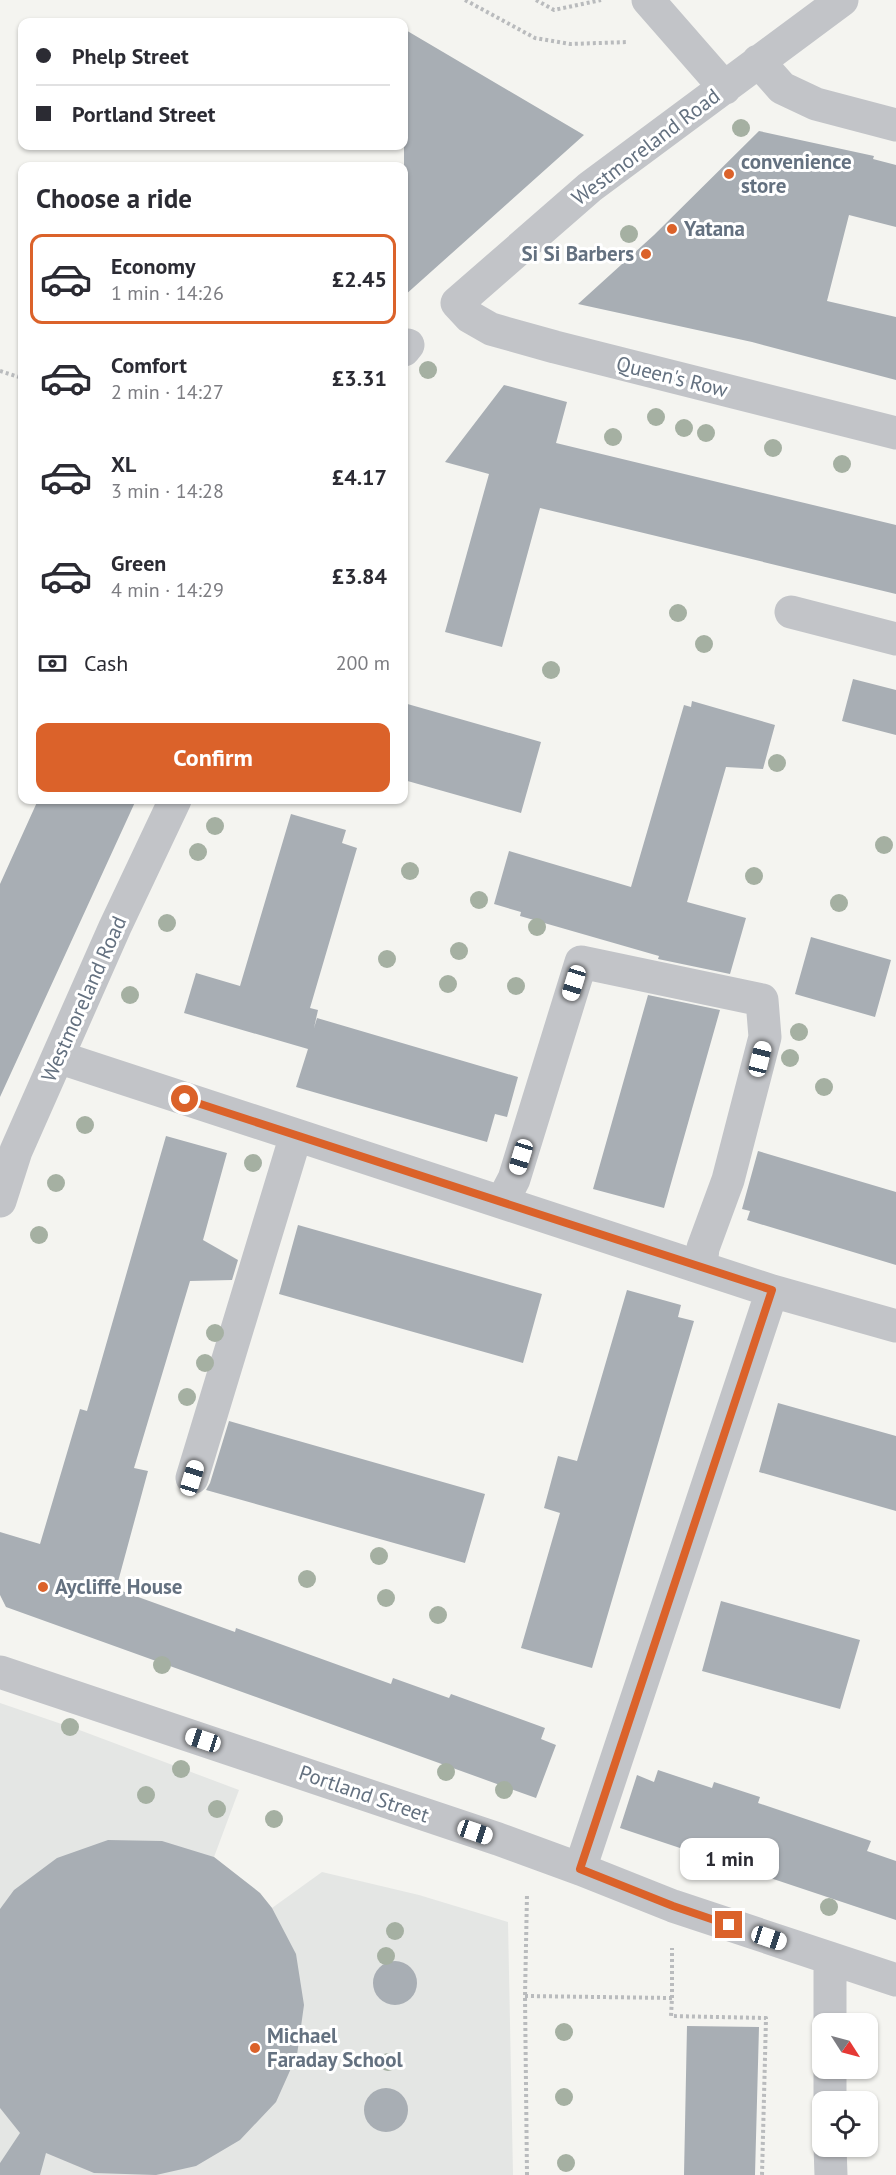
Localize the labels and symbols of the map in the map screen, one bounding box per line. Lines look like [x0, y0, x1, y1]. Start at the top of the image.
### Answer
street label: Westmoreland Road [566, 82, 725, 211]
place label: convenience store [741, 148, 852, 199]
marker: convenience store [722, 167, 736, 181]
place label: Yatana [683, 215, 745, 242]
marker: Yatana [665, 222, 679, 236]
place label: Si Si Barbers [521, 240, 634, 267]
marker: Si Si Barbers [639, 247, 653, 261]
street label: Queen's Row [614, 350, 731, 404]
street label: Westmoreland Road [35, 912, 132, 1086]
car [560, 963, 588, 1003]
car [747, 1039, 773, 1079]
route start [171, 1085, 198, 1112]
car [507, 1137, 535, 1177]
car [178, 1458, 206, 1498]
place label: Aycliffe House [55, 1573, 183, 1600]
marker: Aycliffe House [36, 1580, 50, 1594]
car [183, 1726, 223, 1754]
street label: Portland Street [296, 1759, 433, 1828]
car [455, 1818, 495, 1846]
callout: 1 min [680, 1838, 778, 1880]
route end [715, 1911, 742, 1938]
car [749, 1924, 789, 1952]
north arrow [812, 2013, 878, 2079]
place label: Michael Faraday School [267, 2022, 403, 2073]
marker: Michael Faraday School [248, 2041, 262, 2055]

